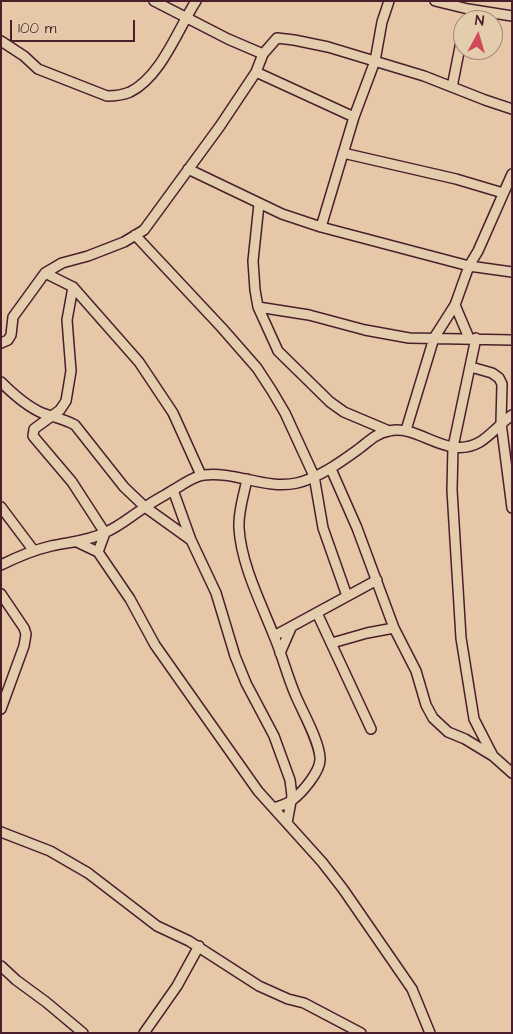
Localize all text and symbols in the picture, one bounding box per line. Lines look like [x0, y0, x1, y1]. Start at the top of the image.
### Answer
scale bar [12, 10, 138, 42]
north arrow [453, 10, 503, 60]
text: N [474, 11, 485, 31]
text: 100 m [18, 18, 57, 39]

